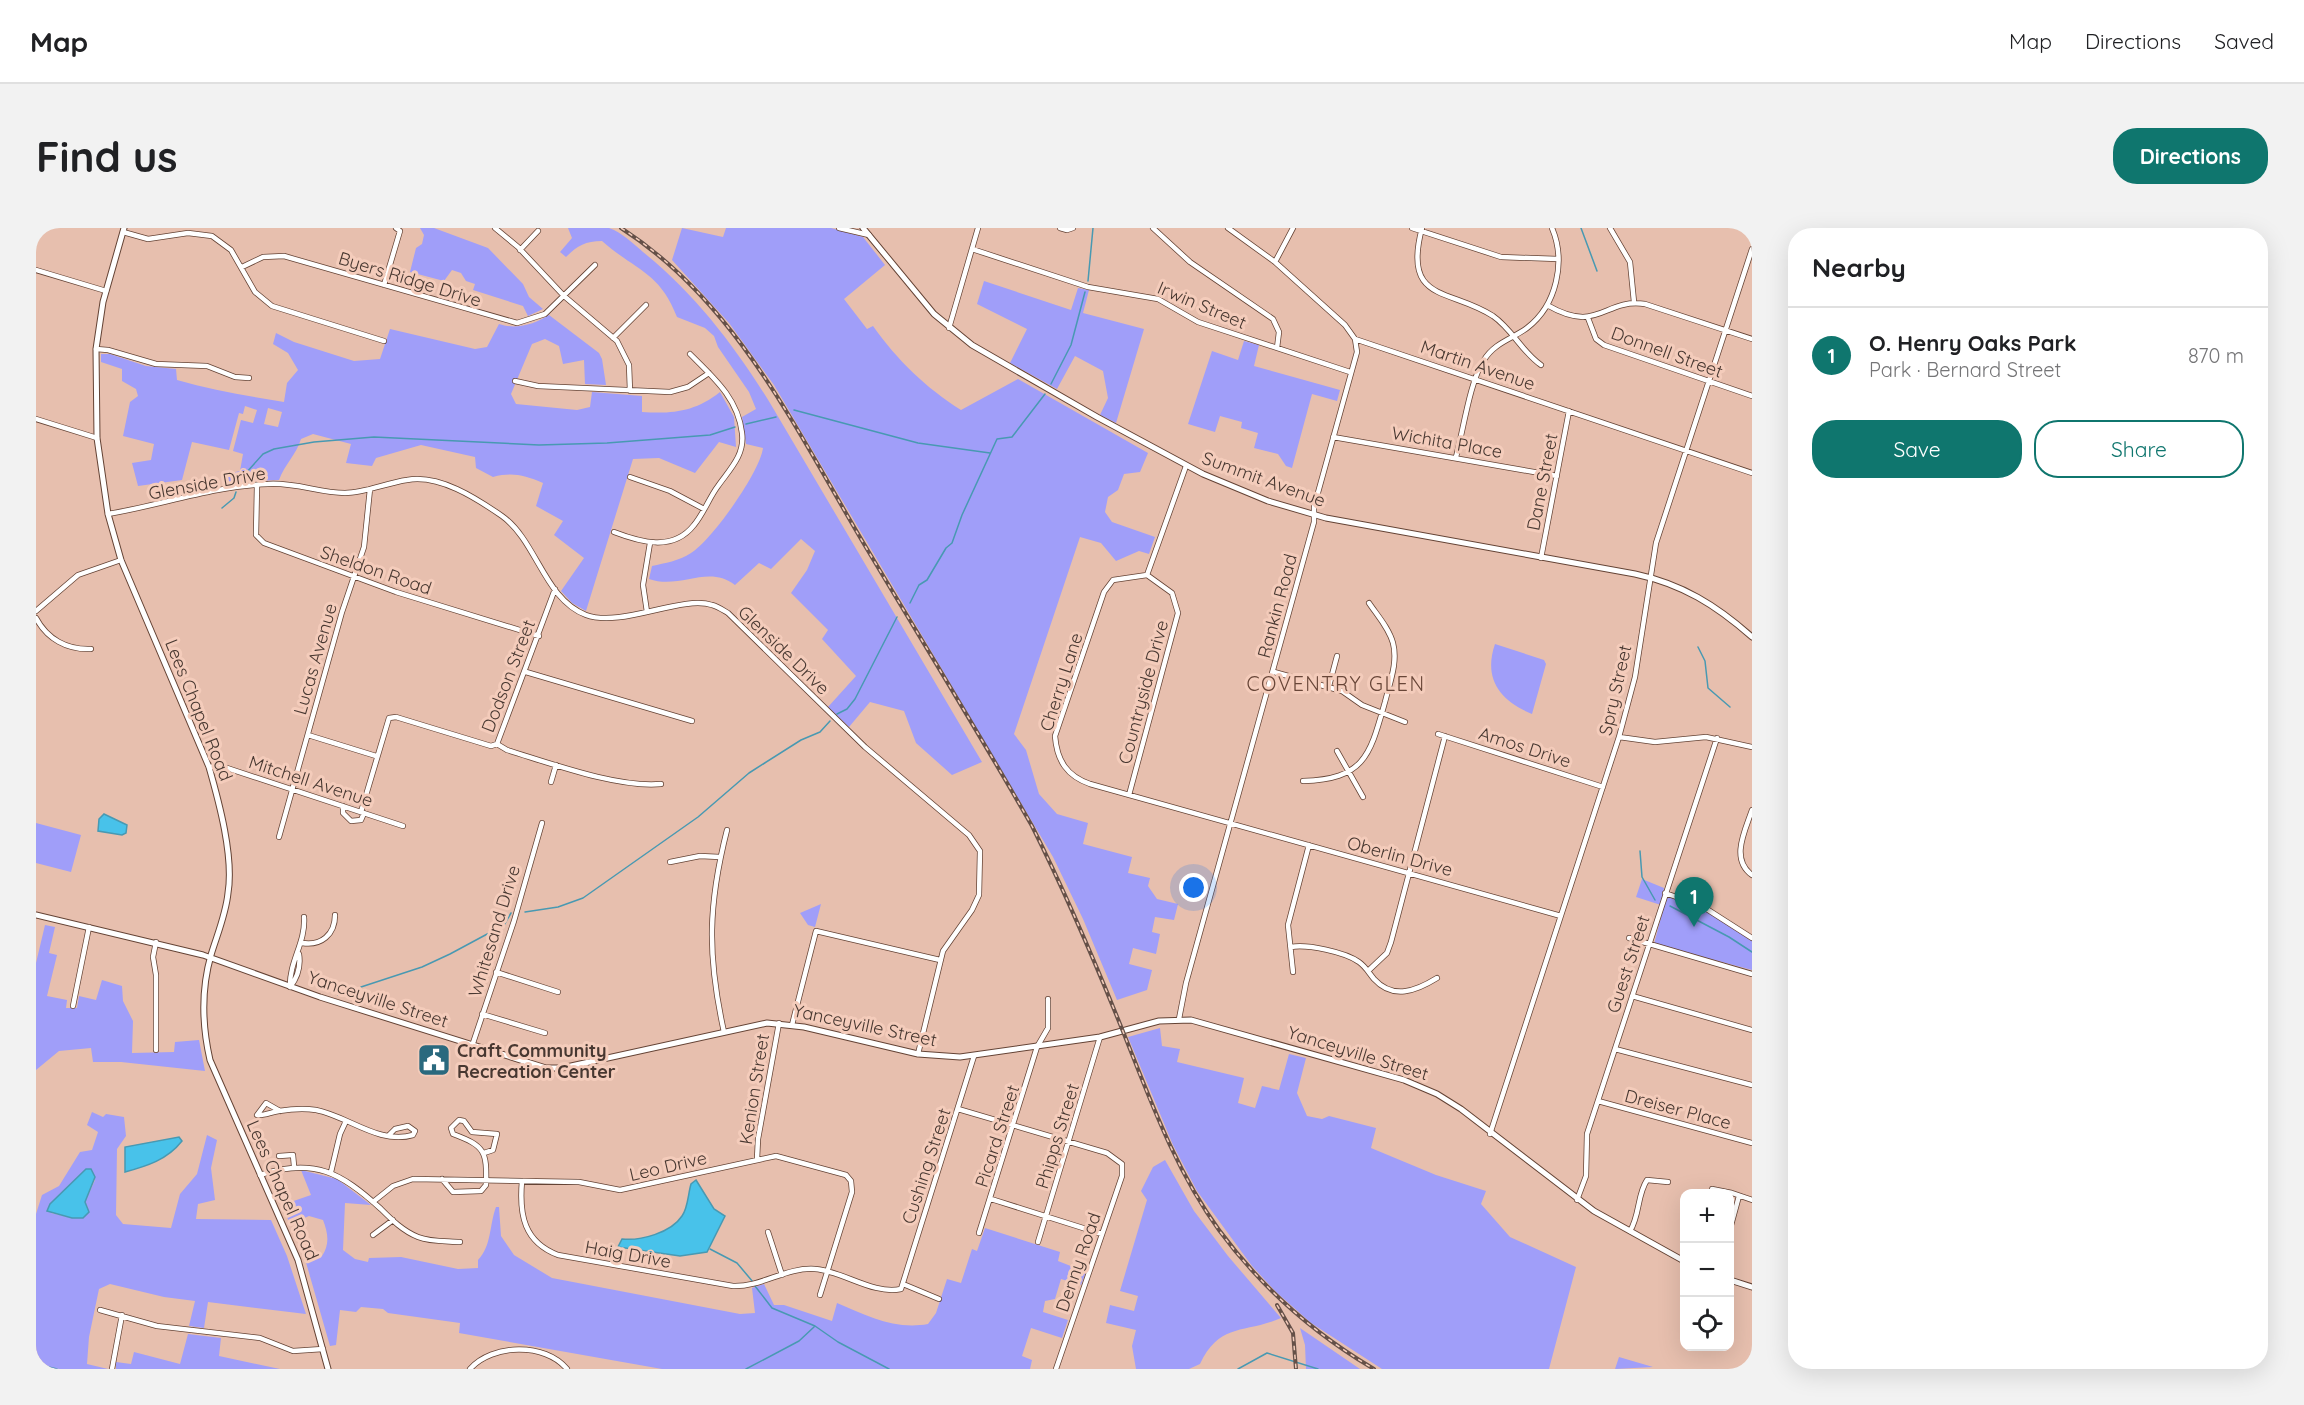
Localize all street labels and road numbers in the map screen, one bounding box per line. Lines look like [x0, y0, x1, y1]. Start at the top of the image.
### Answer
street label: Byers Ridge Drive [336, 246, 484, 312]
street label: Irwin Street [1154, 276, 1250, 334]
street label: Donnell Street [1608, 321, 1726, 383]
street label: Martin Avenue [1418, 335, 1538, 395]
street label: Wichita Place [1390, 421, 1504, 463]
street label: Dane Street [1521, 431, 1563, 533]
street label: Summit Avenue [1199, 446, 1329, 512]
street label: Glenside Drive [147, 461, 267, 505]
street label: Sheldon Road [317, 540, 435, 600]
street label: Rankin Road [1252, 551, 1302, 661]
street label: Lucas Avenue [288, 601, 342, 717]
street label: Glenside Drive [733, 601, 835, 699]
street label: Dodson Street [476, 616, 540, 736]
street label: Countryside Drive [1113, 618, 1173, 766]
street label: Cherry Lane [1034, 630, 1088, 734]
street label: Lees Chapel Road [160, 636, 238, 784]
street label: Spry Street [1593, 642, 1637, 738]
street label: Amos Drive [1476, 721, 1574, 773]
street label: Mitchell Avenue [246, 750, 376, 812]
street label: Oberlin Drive [1345, 831, 1455, 881]
street label: Whitesand Drive [463, 862, 525, 1000]
street label: Guest Street [1601, 912, 1655, 1016]
street label: Yanceyville Street [305, 965, 451, 1033]
street label: Yanceyville Street [791, 999, 939, 1051]
street label: Yanceyville Street [1285, 1021, 1431, 1085]
street label: Kenion Street [734, 1032, 774, 1146]
street label: Phipps Street [1030, 1080, 1084, 1192]
street label: Picard Street [970, 1082, 1024, 1190]
street label: Dreiser Place [1622, 1084, 1734, 1134]
street label: Cushing Street [896, 1105, 956, 1227]
street label: Lees Chapel Road [242, 1116, 324, 1264]
street label: Leo Drive [627, 1146, 709, 1186]
street label: Denny Road [1050, 1209, 1106, 1315]
street label: Haig Drive [583, 1235, 673, 1273]

